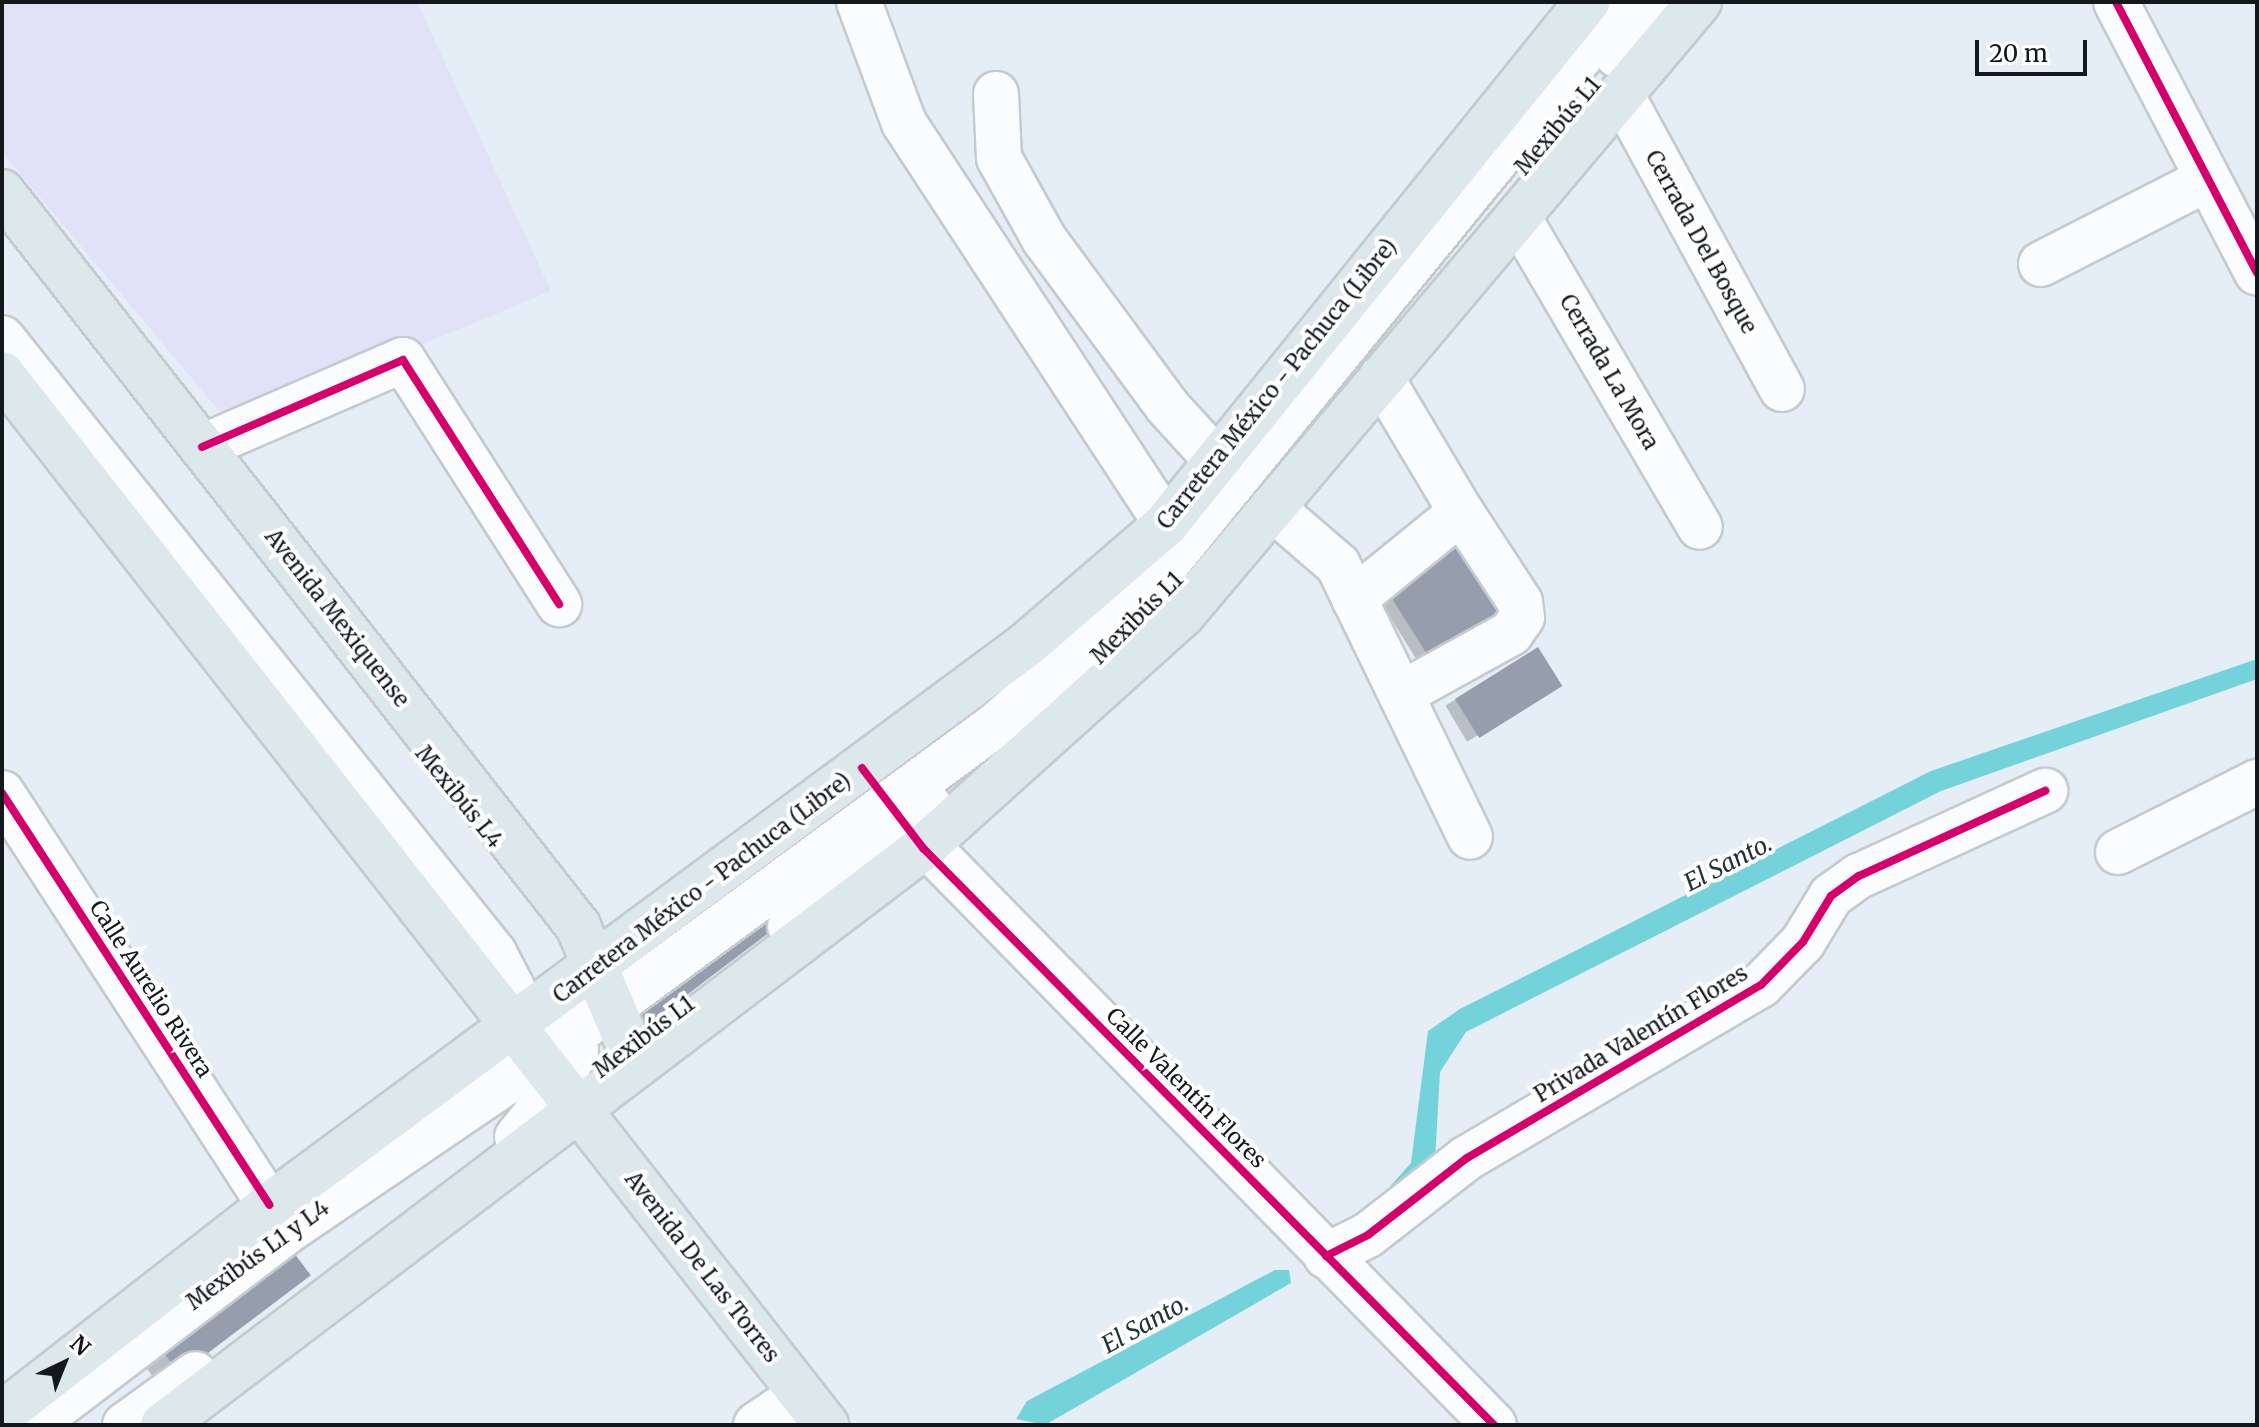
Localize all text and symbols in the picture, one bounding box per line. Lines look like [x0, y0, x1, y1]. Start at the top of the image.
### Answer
scale bar [1979, 24, 2091, 74]
text: 20 m [1989, 38, 2048, 69]
street label: Mexibús L1 [1510, 72, 1606, 180]
street label: Cerrada Del Bosque [1640, 146, 1762, 338]
street label: Carretera México - Pachuca (Libre) [1152, 234, 1402, 534]
street label: Cerrada La Mora [1554, 290, 1664, 454]
street label: Avenida Mexiquense [259, 524, 415, 712]
street label: Mexibús L1 [1086, 567, 1188, 669]
street label: Mexibús L4 [410, 741, 508, 853]
street label: Carretera México - Pachuca (Libre) [548, 767, 856, 1009]
water label: El Santo. [1679, 829, 1777, 897]
street label: Calle Aurelio Rivera [84, 896, 218, 1082]
street label: Privada Valentín Flores [1530, 960, 1752, 1108]
street label: Mexibús L1 [588, 991, 700, 1083]
street label: Calle Valentín Flores [1101, 1003, 1271, 1173]
street label: Avenida De Las Torres [619, 1166, 785, 1368]
street label: Mexibús L1 y L4 [182, 1194, 334, 1316]
water label: El Santo. [1097, 1289, 1193, 1359]
north arrow [24, 1323, 104, 1403]
text: N [64, 1329, 96, 1362]

